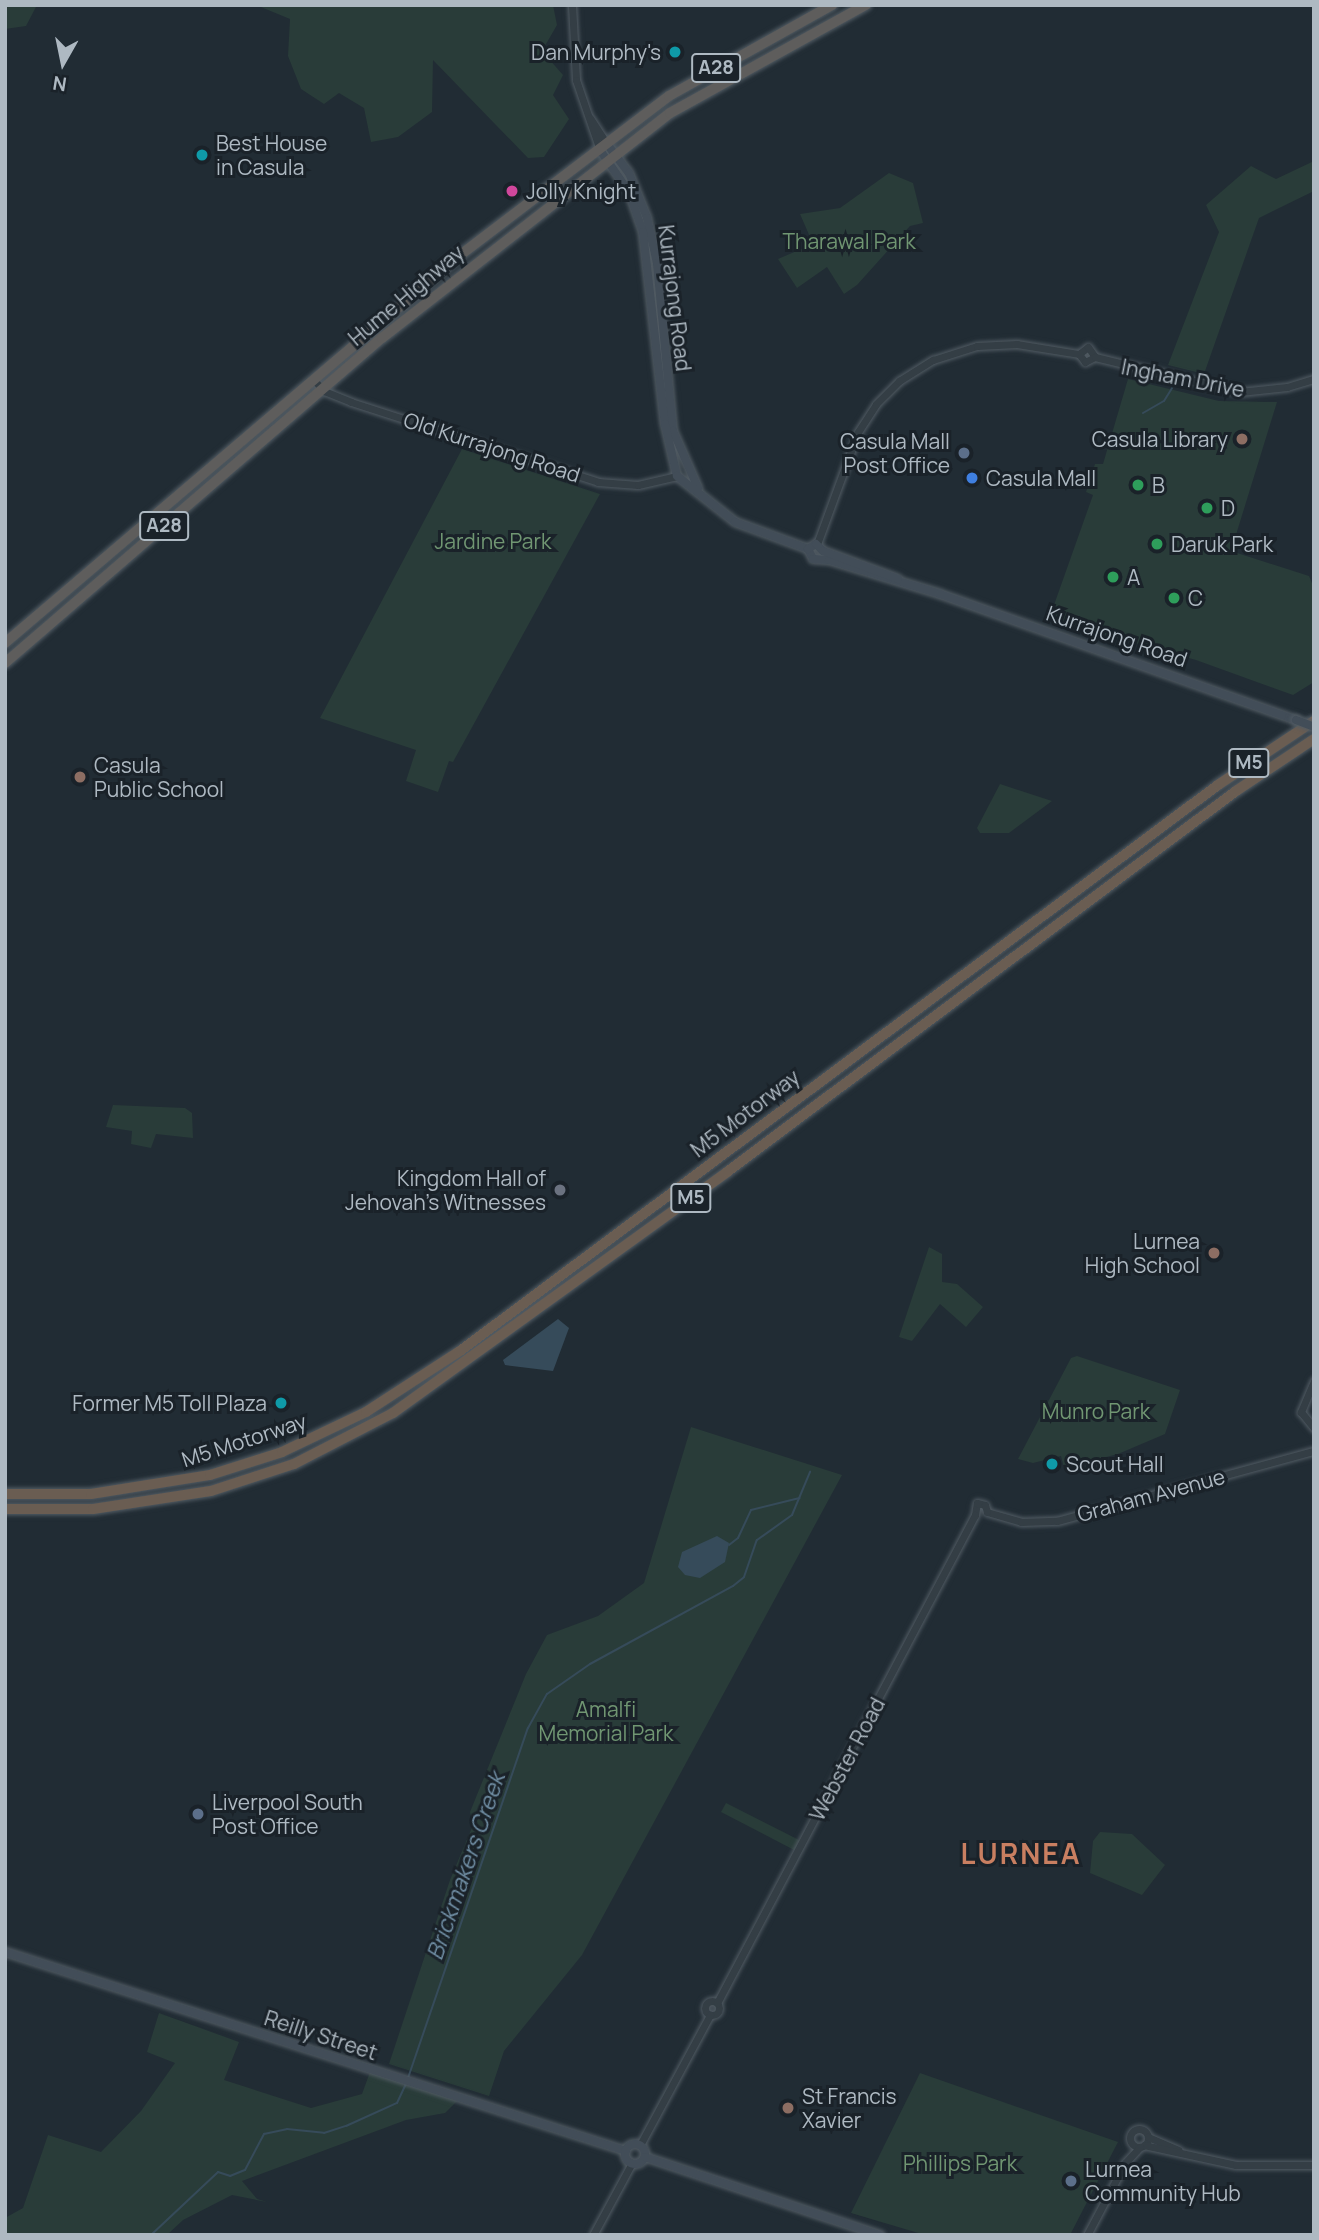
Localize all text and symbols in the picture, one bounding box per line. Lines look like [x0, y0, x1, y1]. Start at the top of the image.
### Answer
north arrow [28, 28, 98, 98]
place label: Dan Murphy's [531, 39, 661, 65]
marker: Dan Murphy's [667, 44, 683, 60]
road number: A28 [690, 52, 742, 83]
text: N [51, 70, 68, 98]
place label: Best House in Casula [216, 130, 327, 180]
marker: Best House in Casula [194, 147, 210, 163]
place label: Jolly Knight [526, 178, 636, 204]
marker: Jolly Knight [504, 183, 520, 199]
street label: Kurrajong Road [654, 223, 696, 373]
park label: Tharawal Park [782, 228, 916, 254]
street label: Hume Highway [343, 239, 469, 351]
street label: Ingham Drive [1119, 354, 1247, 402]
street label: Old Kurrajong Road [401, 407, 583, 487]
place label: Casula Library [1092, 426, 1228, 452]
place label: Casula Mall Post Office [840, 428, 950, 478]
marker: Casula Library [1234, 431, 1250, 447]
marker: Casula Mall Post Office [956, 445, 972, 461]
place label: Casula Mall [986, 465, 1096, 491]
marker: Casula Mall [964, 470, 980, 486]
place label: B [1152, 472, 1165, 498]
marker: B [1130, 477, 1146, 493]
place label: D [1221, 495, 1235, 521]
marker: D [1199, 500, 1215, 516]
road number: A28 [138, 510, 190, 541]
park label: Jardine Park [435, 528, 551, 554]
place label: Daruk Park [1171, 531, 1273, 557]
marker: Daruk Park [1149, 536, 1165, 552]
place label: A [1127, 564, 1140, 590]
marker: A [1105, 569, 1121, 585]
place label: C [1188, 585, 1203, 611]
marker: C [1166, 590, 1182, 606]
street label: Kurrajong Road [1043, 600, 1191, 672]
road number: M5 [1228, 748, 1270, 778]
place label: Casula Public School [94, 752, 224, 802]
marker: Casula Public School [72, 769, 88, 785]
street label: M5 Motorway [686, 1064, 804, 1162]
place label: Kingdom Hall of Jehovah's Witnesses [345, 1165, 546, 1215]
marker: Kingdom Hall of Jehovah's Witnesses [552, 1182, 568, 1198]
road number: M5 [670, 1182, 712, 1214]
place label: Lurnea High School [1085, 1228, 1200, 1278]
marker: Lurnea High School [1206, 1245, 1222, 1261]
place label: Former M5 Toll Plaza [72, 1390, 267, 1416]
marker: Former M5 Toll Plaza [273, 1395, 289, 1411]
park label: Munro Park [1042, 1398, 1150, 1424]
street label: M5 Motorway [178, 1408, 310, 1472]
place label: Scout Hall [1066, 1451, 1164, 1477]
marker: Scout Hall [1044, 1456, 1060, 1472]
street label: Graham Avenue [1074, 1463, 1228, 1527]
street label: Webster Road [804, 1693, 890, 1825]
park label: Amalfi Memorial Park [539, 1696, 673, 1746]
water label: Brickmakers Creek [420, 1769, 510, 1963]
place label: Liverpool South Post Office [212, 1789, 363, 1839]
marker: Liverpool South Post Office [190, 1806, 206, 1822]
district label: LURNEA [961, 1836, 1081, 1870]
street label: Reilly Street [261, 2005, 381, 2065]
place label: St Francis Xavier [802, 2083, 897, 2133]
marker: St Francis Xavier [780, 2100, 796, 2116]
park label: Phillips Park [903, 2150, 1017, 2176]
place label: Lurnea Community Hub [1085, 2156, 1241, 2206]
marker: Lurnea Community Hub [1063, 2173, 1079, 2189]

